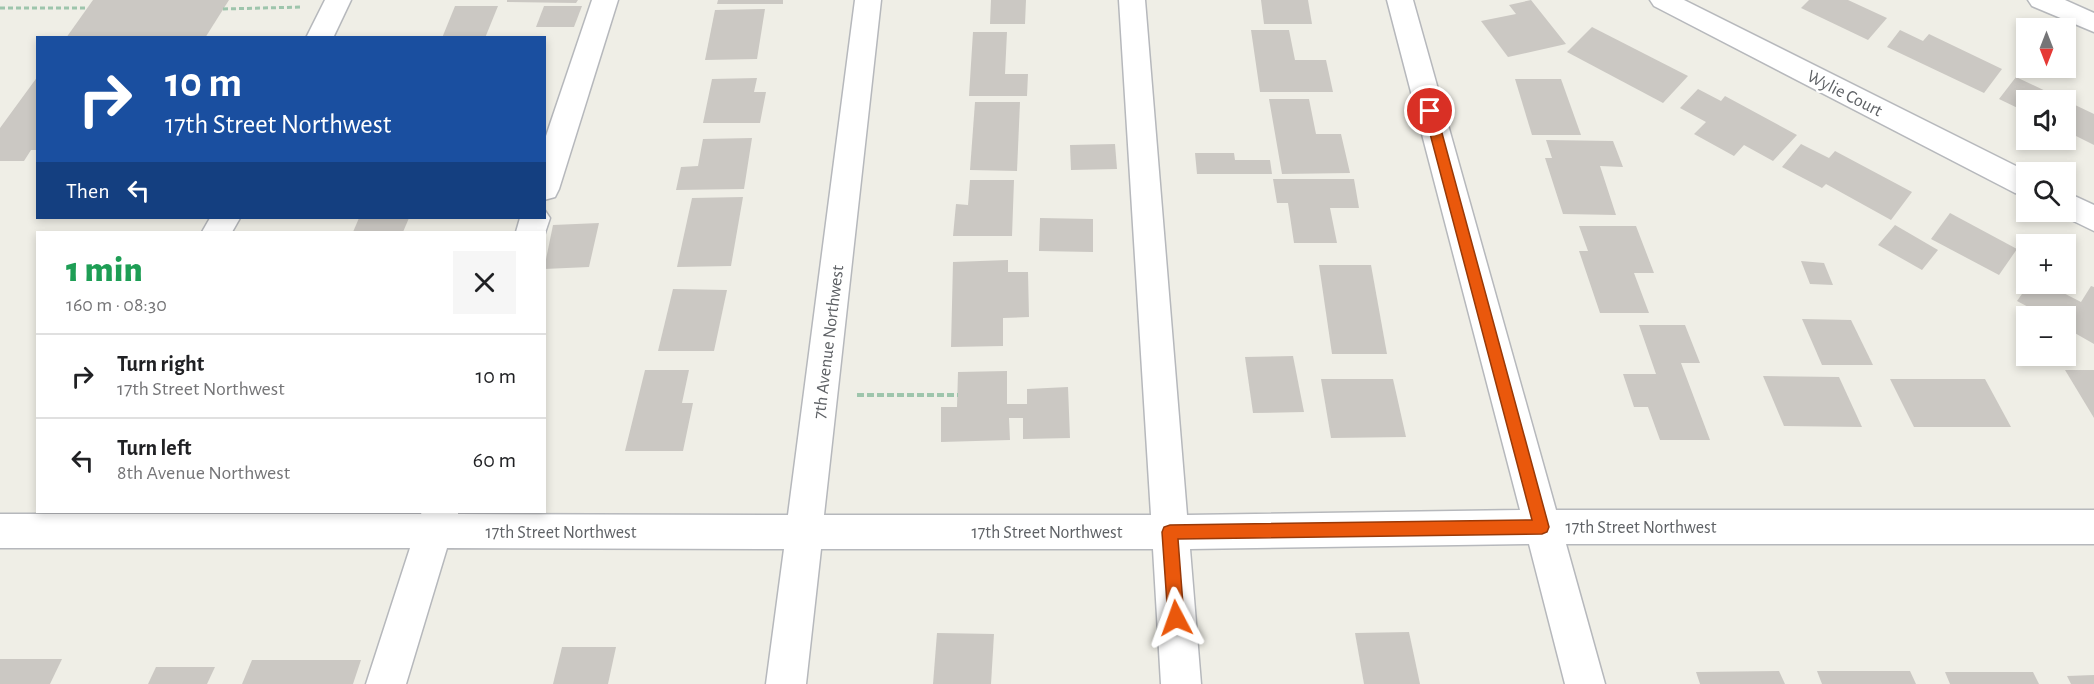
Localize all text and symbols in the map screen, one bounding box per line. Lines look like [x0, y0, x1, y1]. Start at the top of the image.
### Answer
north arrow [2016, 18, 2076, 78]
map controls [2016, 18, 2076, 366]
icon: right [66, 60, 144, 138]
text: 10 m [165, 62, 242, 104]
street label: Wylie Court [1804, 67, 1885, 121]
pin [1404, 85, 1455, 136]
button: sound [2016, 90, 2076, 150]
icon: arrive [1413, 94, 1446, 127]
text: 17th Street Northwest [165, 111, 391, 138]
button: search [2016, 162, 2076, 222]
icon: left [122, 174, 155, 207]
text: Then [66, 180, 110, 202]
button: + [2016, 234, 2076, 294]
button: close [453, 251, 516, 314]
text: 1 min [66, 252, 143, 288]
street label: 7th Avenue Northwest [811, 264, 847, 420]
text: 160 m · 08:30 [66, 295, 167, 315]
button: − [2016, 306, 2076, 366]
text: Turn right [117, 353, 204, 375]
icon: right [66, 360, 99, 393]
text: 10 m [476, 365, 516, 387]
text: 17th Street Northwest [117, 379, 285, 399]
text: Turn left [117, 437, 191, 459]
icon: left [66, 444, 99, 477]
text: 60 m [473, 449, 516, 471]
text: 8th Avenue Northwest [117, 463, 290, 483]
street label: 17th Street Northwest [1566, 519, 1717, 537]
street label: 17th Street Northwest [486, 524, 637, 542]
street label: 17th Street Northwest [972, 524, 1123, 542]
position arrow [1144, 586, 1208, 650]

